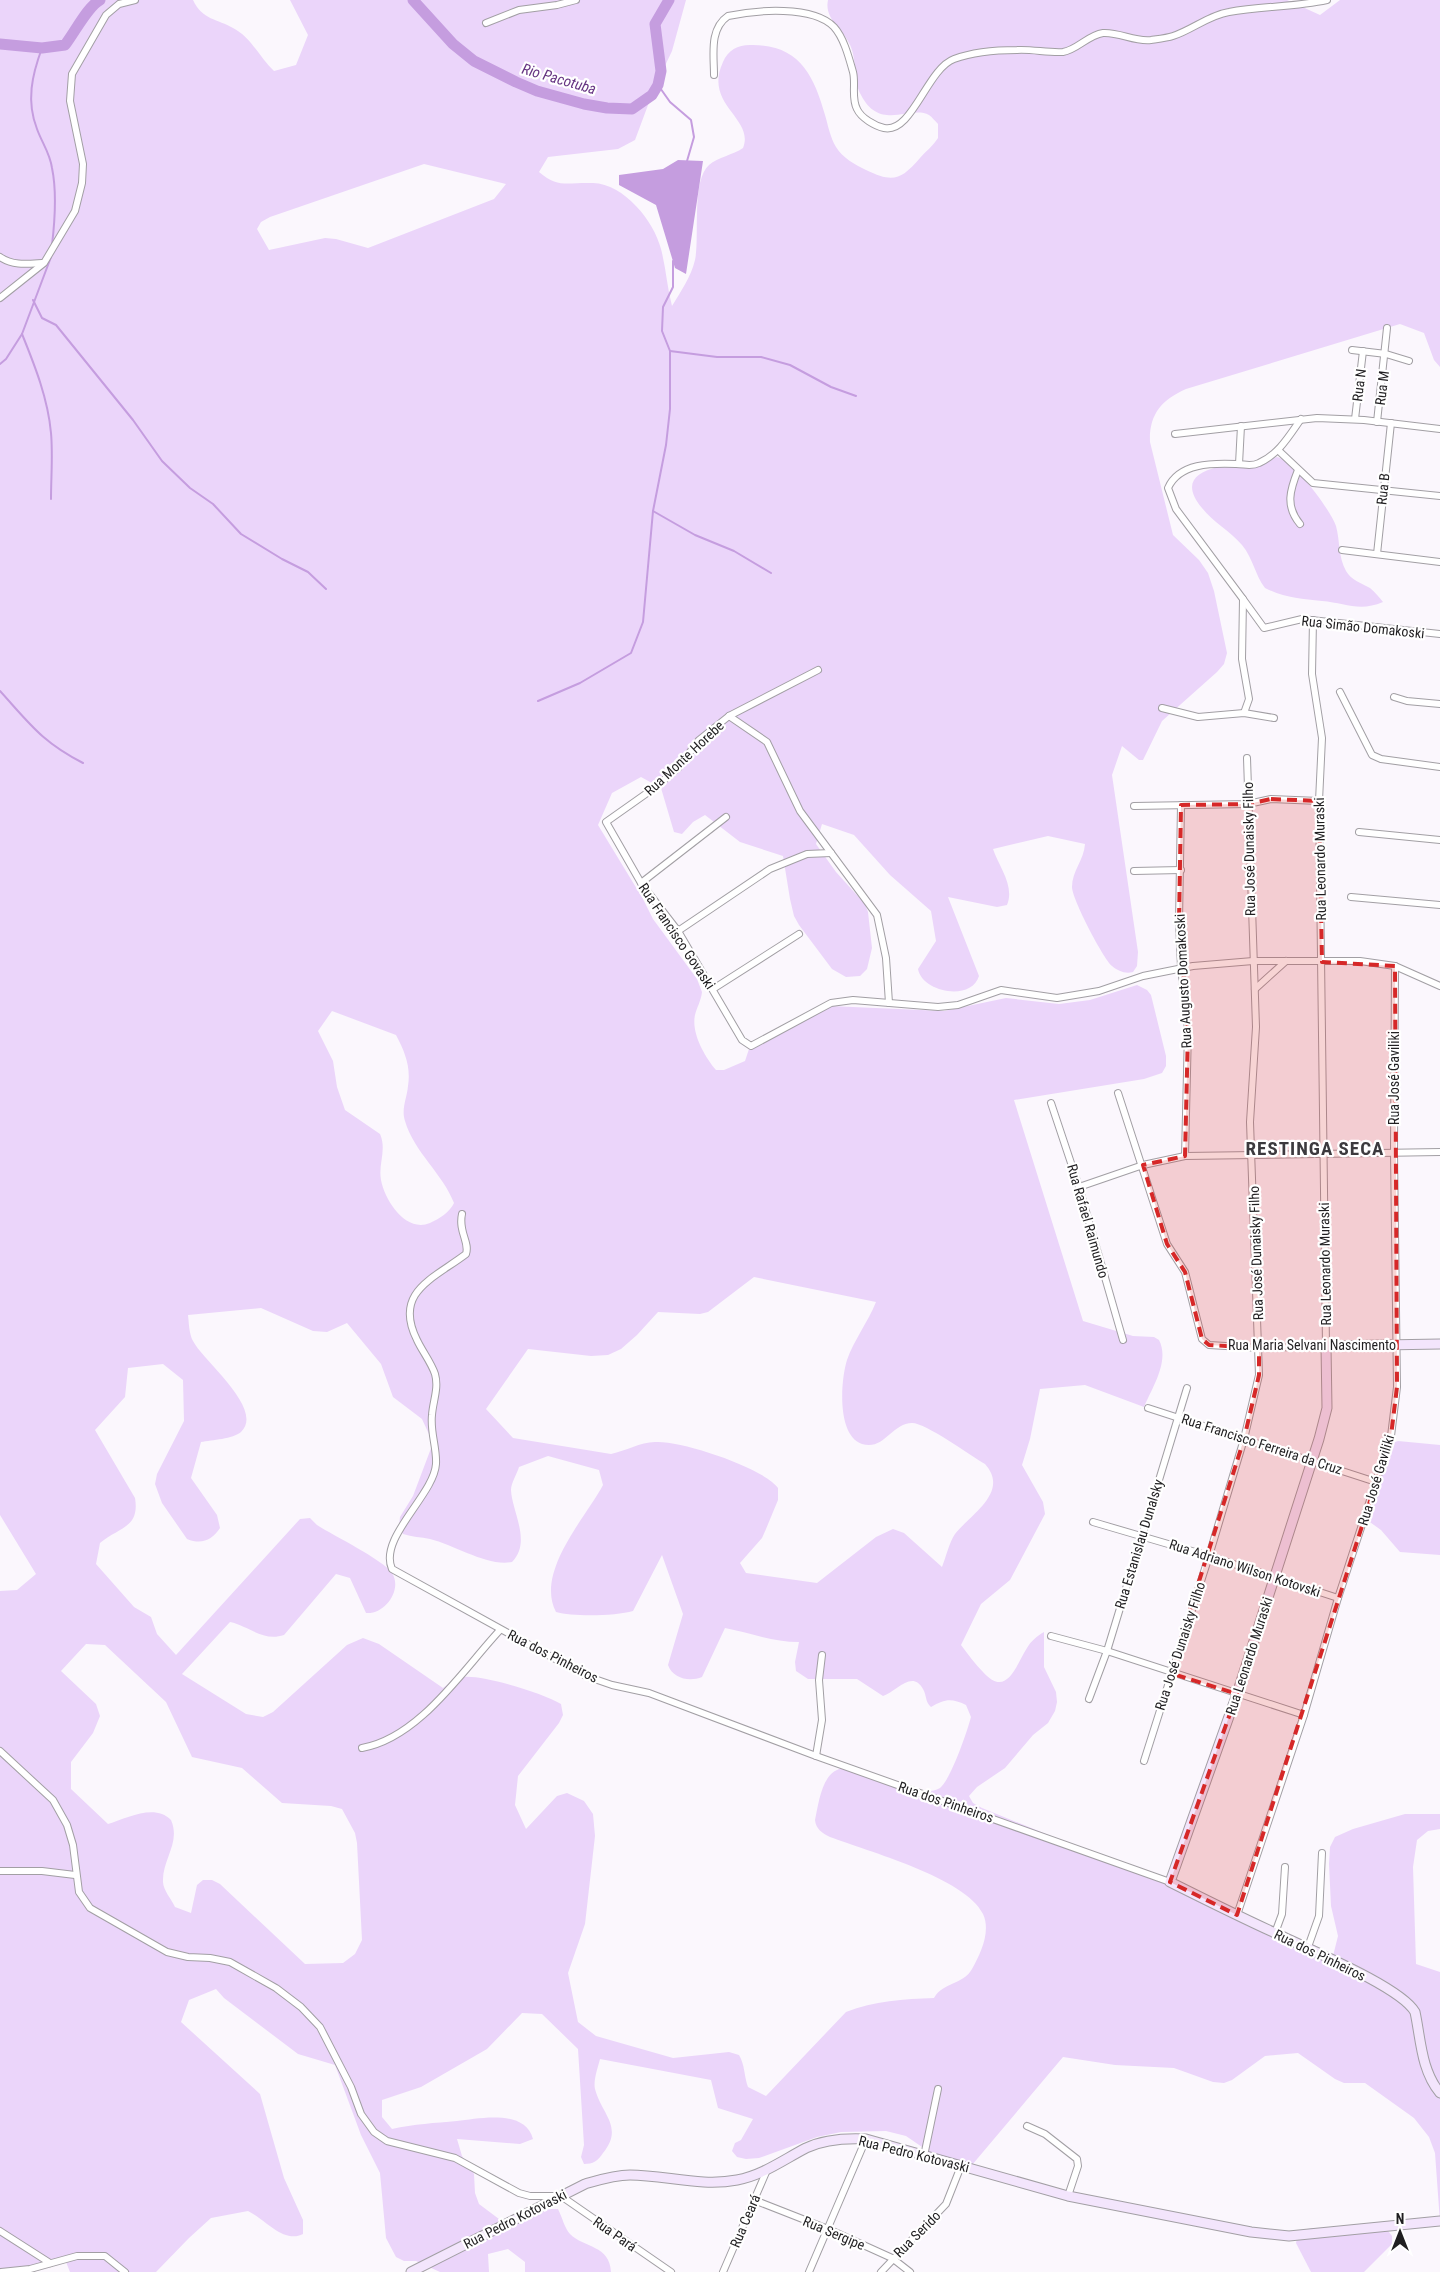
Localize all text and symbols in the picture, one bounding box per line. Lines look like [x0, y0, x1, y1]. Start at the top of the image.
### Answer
water label: Rio Pacotuba [520, 60, 598, 98]
street label: Rua N [1349, 368, 1369, 402]
street label: Rua M [1372, 370, 1392, 406]
street label: Rua B [1373, 472, 1393, 506]
street label: Rua Simão Domakoski [1301, 613, 1425, 641]
street label: Rua Monte Horebe [641, 717, 727, 799]
street label: Rua José Dunaisky Filho [1240, 782, 1258, 916]
street label: Rua Leonardo Muraski [1311, 797, 1329, 921]
street label: Rua Francisco Govaski [636, 880, 718, 992]
street label: Rua Augusto Domakoski [1171, 913, 1195, 1049]
street label: Rua José Gaviliki [1386, 1031, 1402, 1125]
district label: RESTINGA SECA [1246, 1137, 1384, 1160]
street label: Rua Rafael Raimundo [1064, 1162, 1112, 1280]
street label: Rua José Dunaisky Filho [1246, 1186, 1266, 1320]
street label: Rua Leonardo Muraski [1316, 1202, 1334, 1326]
street label: Rua Maria Selvani Nascimento [1228, 1337, 1396, 1353]
street label: Rua Francisco Ferreira da Cruz [1180, 1410, 1344, 1478]
street label: Rua José Gaviliki [1355, 1433, 1397, 1527]
street label: Rua Estanislau Dunalsky [1112, 1477, 1166, 1611]
street label: Rua Adriano Wilson Kotovski [1167, 1536, 1323, 1600]
street label: Rua José Dunaisky Filho [1152, 1580, 1208, 1712]
street label: Rua Leonardo Muraski [1222, 1595, 1276, 1717]
street label: Rua dos Pinheiros [505, 1626, 601, 1686]
street label: Rua dos Pinheiros [896, 1778, 996, 1826]
street label: Rua dos Pinheiros [1272, 1926, 1368, 1984]
street label: Rua Pedro Kotovaski [857, 2132, 971, 2176]
street label: Rua Pedro Kotovaski [461, 2186, 569, 2252]
street label: Rua Ceará [727, 2192, 763, 2250]
street label: Rua Serido [890, 2207, 944, 2261]
north arrow [1375, 2207, 1425, 2257]
text: N [1396, 2211, 1404, 2227]
street label: Rua Pará [590, 2213, 640, 2255]
street label: Rua Sergipe [801, 2213, 868, 2253]

